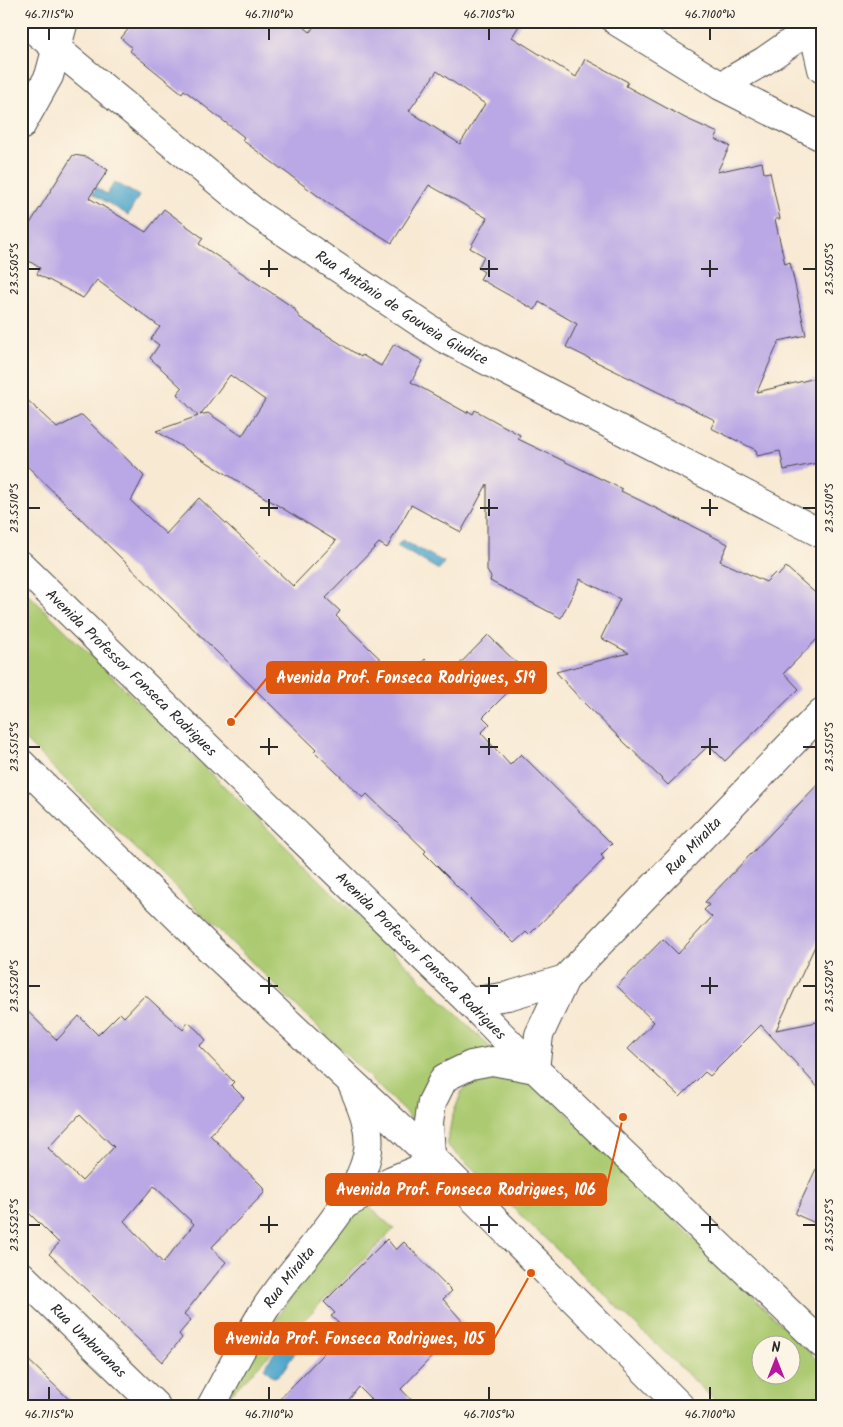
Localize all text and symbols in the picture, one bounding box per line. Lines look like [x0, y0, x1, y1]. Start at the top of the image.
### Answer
text: 46.7115°W [24, 5, 74, 24]
text: 46.7110°W [245, 5, 293, 24]
text: 46.7105°W [463, 5, 515, 24]
text: 46.7100°W [685, 5, 735, 24]
text: 23.5505°S [5, 242, 24, 295]
text: 23.5505°S [820, 242, 839, 295]
street label: Rua Antônio de Gouveia Giudice [310, 245, 492, 372]
text: 23.5510°S [5, 482, 24, 533]
text: 23.5510°S [820, 482, 839, 533]
street label: Avenida Professor Fonseca Rodrigues [39, 584, 222, 763]
callout: Avenida Prof. Fonseca Rodrigues, 519 [267, 662, 546, 693]
text: Avenida Prof. Fonseca Rodrigues, 519 [276, 666, 536, 691]
text: 23.5515°S [5, 721, 24, 772]
text: 23.5515°S [820, 721, 839, 772]
street label: Rua Miralta [660, 812, 728, 881]
street label: Avenida Professor Fonseca Rodrigues [329, 866, 512, 1047]
text: 23.5520°S [5, 959, 24, 1012]
text: 23.5520°S [820, 959, 839, 1012]
callout: Avenida Prof. Fonseca Rodrigues, 106 [326, 1174, 606, 1205]
text: Avenida Prof. Fonseca Rodrigues, 106 [336, 1178, 596, 1203]
text: 23.5525°S [5, 1198, 24, 1252]
text: 23.5525°S [820, 1198, 839, 1252]
street label: Rua Miralta [258, 1242, 322, 1314]
street label: Rua Umburanas [44, 1298, 132, 1385]
callout: Avenida Prof. Fonseca Rodrigues, 105 [215, 1323, 494, 1354]
text: Avenida Prof. Fonseca Rodrigues, 105 [225, 1327, 487, 1352]
north arrow [750, 1334, 800, 1384]
text: N [772, 1337, 781, 1359]
text: 46.7115°W [24, 1405, 74, 1424]
text: 46.7110°W [245, 1405, 293, 1424]
text: 46.7105°W [463, 1405, 515, 1424]
text: 46.7100°W [685, 1405, 735, 1424]

